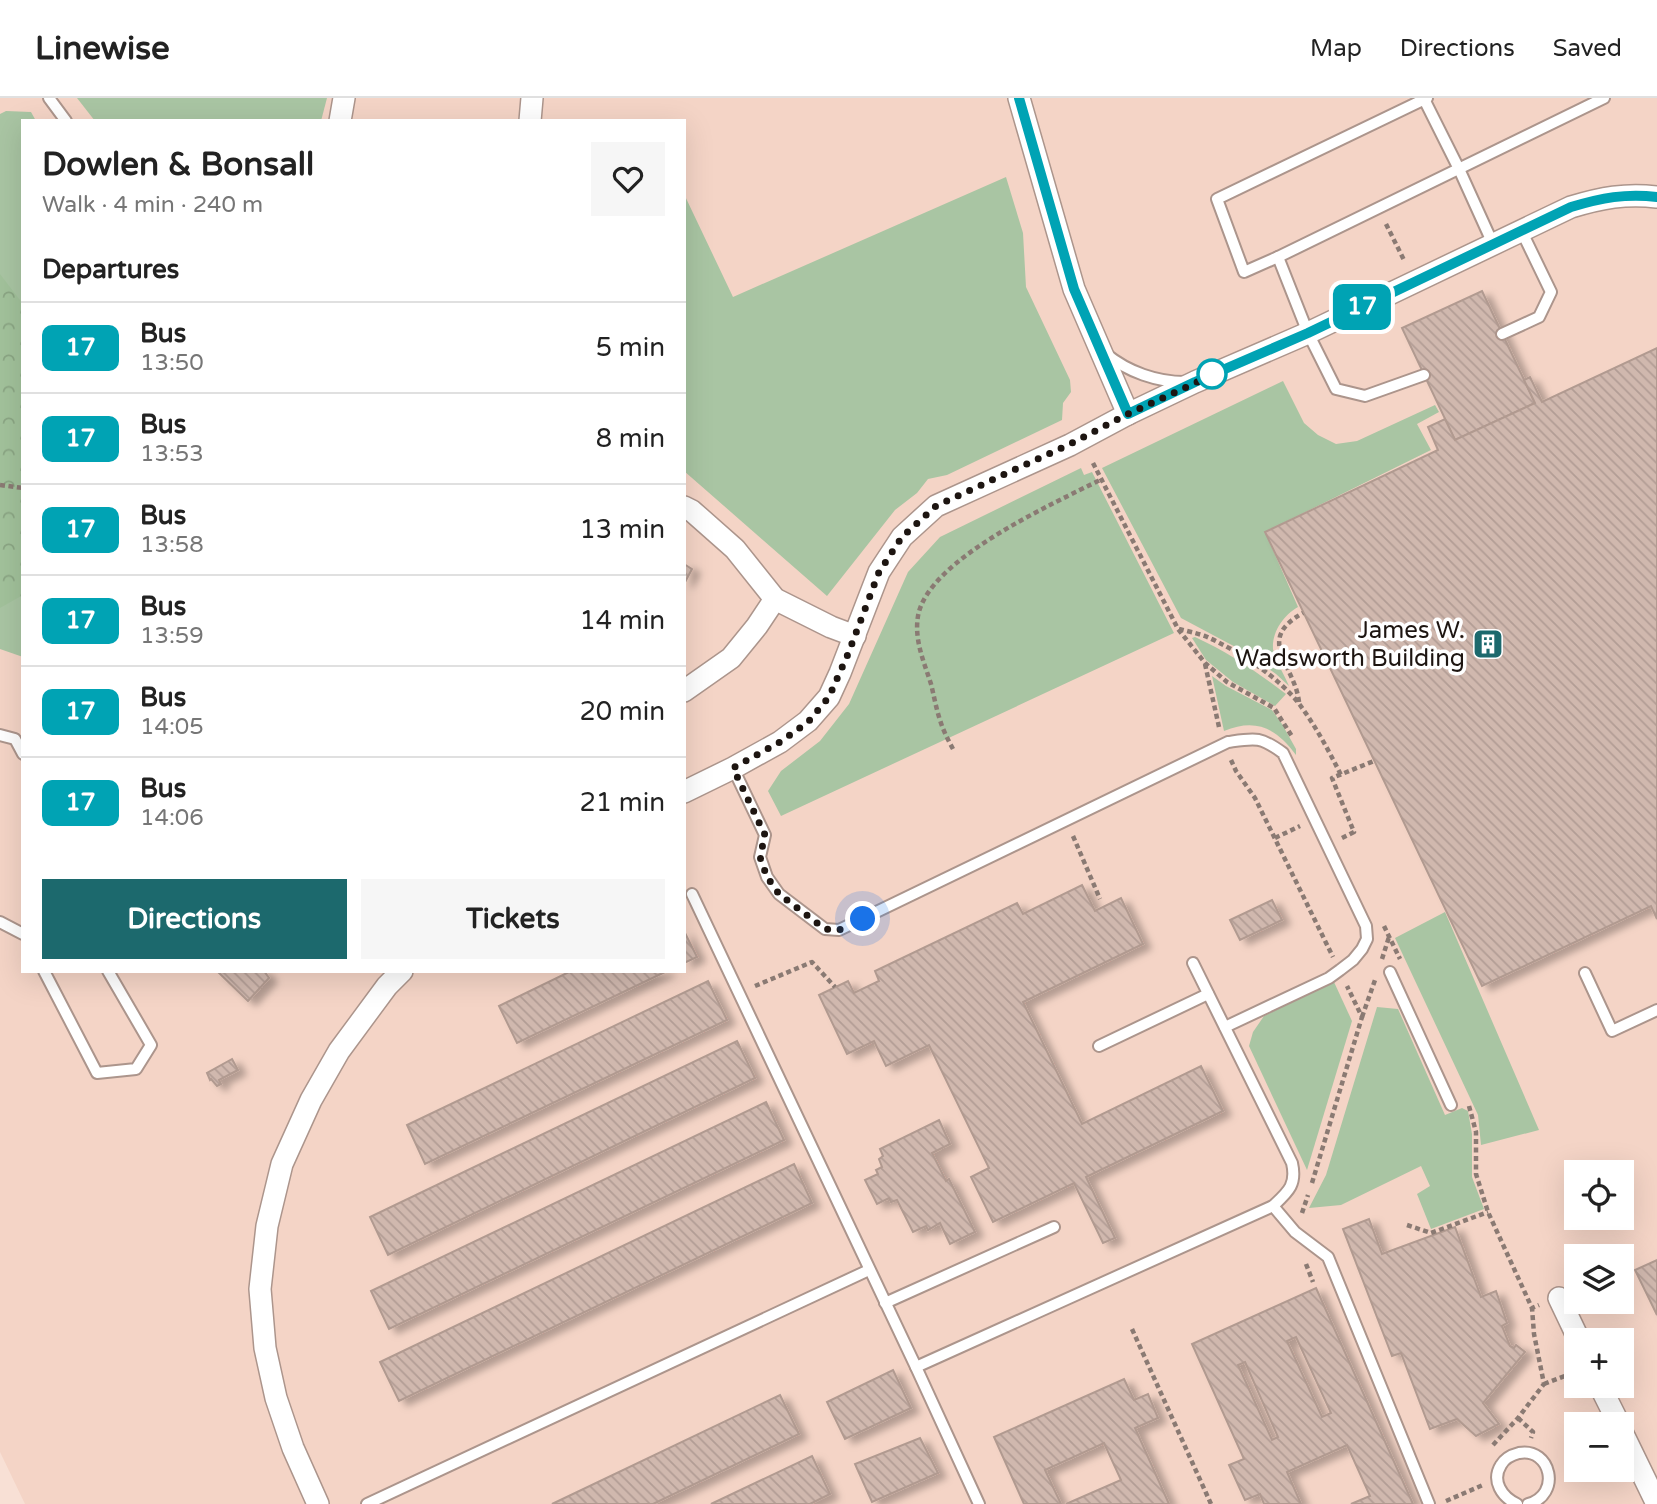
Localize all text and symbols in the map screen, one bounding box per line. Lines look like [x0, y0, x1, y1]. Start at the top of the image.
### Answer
text: Linewise [35, 29, 170, 68]
text: Map [1310, 34, 1362, 63]
text: Directions [1400, 34, 1515, 63]
text: Saved [1553, 34, 1622, 63]
button: heart [591, 142, 665, 216]
text: Dowlen & Bonsall [42, 145, 314, 184]
text: Walk · 4 min · 240 m [42, 191, 263, 219]
text: Departures [42, 254, 179, 285]
line badge: 17 [1330, 284, 1394, 330]
text: 17 [1347, 292, 1377, 321]
text: Bus [140, 318, 186, 349]
text: 5 min [596, 332, 665, 363]
text: 17 [65, 333, 96, 362]
text: 13:50 [140, 349, 204, 377]
unlabelled marker [1197, 359, 1227, 389]
text: Bus [140, 409, 186, 440]
text: 8 min [596, 423, 665, 454]
text: 17 [65, 424, 96, 453]
text: 13:53 [140, 440, 204, 468]
text: Bus [140, 500, 186, 531]
text: 13 min [579, 514, 665, 545]
text: 17 [65, 515, 96, 544]
text: 13:58 [140, 531, 204, 559]
text: Bus [140, 591, 186, 622]
text: 14 min [579, 605, 665, 636]
text: 17 [65, 606, 96, 635]
place label: James W. Wadsworth Building [1235, 616, 1465, 673]
text: 13:59 [140, 622, 204, 650]
building icon: James W. Wadsworth Building [1471, 627, 1505, 661]
text: Bus [140, 682, 186, 713]
text: 20 min [579, 696, 665, 727]
text: 17 [65, 697, 96, 726]
text: 14:05 [140, 713, 204, 741]
text: Bus [140, 773, 186, 804]
text: 21 min [579, 787, 665, 818]
text: 17 [65, 788, 96, 817]
text: 14:06 [140, 804, 204, 832]
button: Directions [42, 879, 347, 959]
button: Tickets [361, 879, 665, 959]
your location [845, 901, 880, 936]
map controls [1564, 1160, 1634, 1482]
button: locate [1564, 1160, 1634, 1230]
button: layers [1564, 1244, 1634, 1314]
button: + [1564, 1328, 1634, 1398]
button: − [1564, 1412, 1634, 1482]

